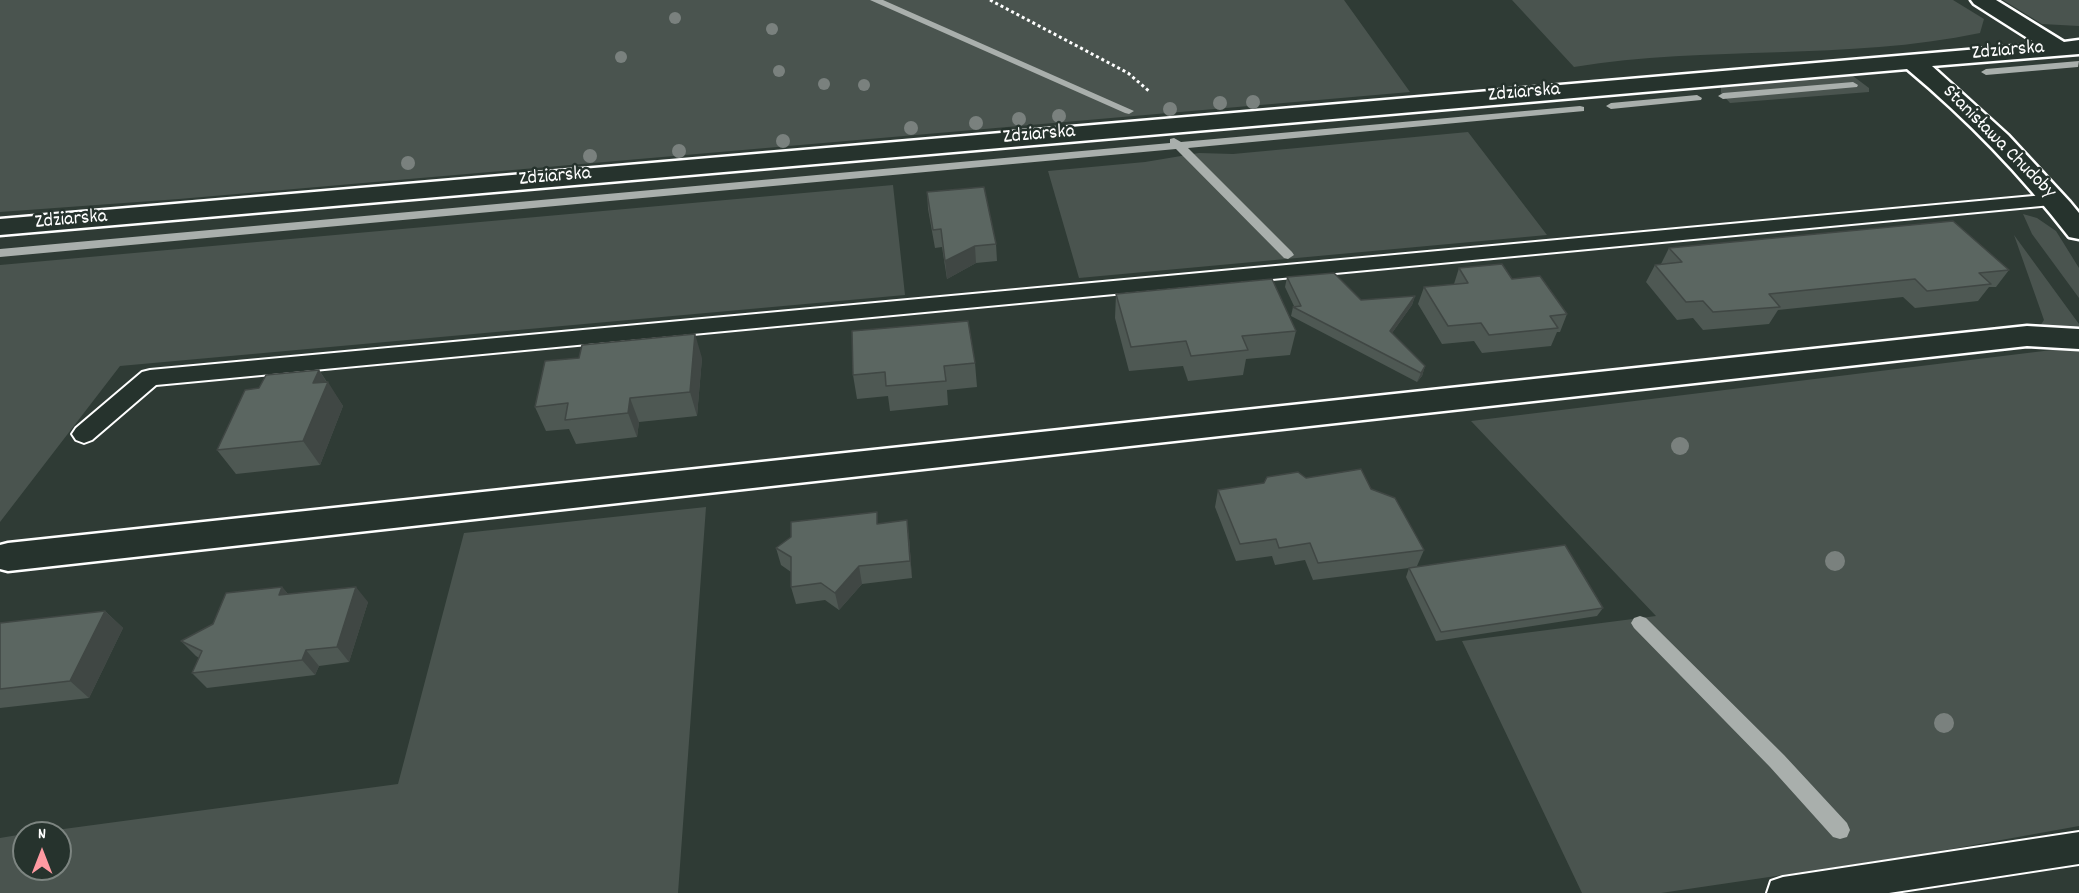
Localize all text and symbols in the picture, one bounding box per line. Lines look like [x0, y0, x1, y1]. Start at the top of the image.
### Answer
street label: Zdziarska [1971, 37, 2045, 67]
street label: Zdziarska [1487, 79, 1561, 109]
street label: Stanisława Chudoby [1936, 81, 2060, 205]
street label: Zdziarska [1002, 121, 1076, 151]
street label: Zdziarska [518, 163, 592, 193]
street label: Zdziarska [34, 206, 108, 236]
north arrow [12, 821, 72, 881]
text: N [38, 823, 46, 846]

